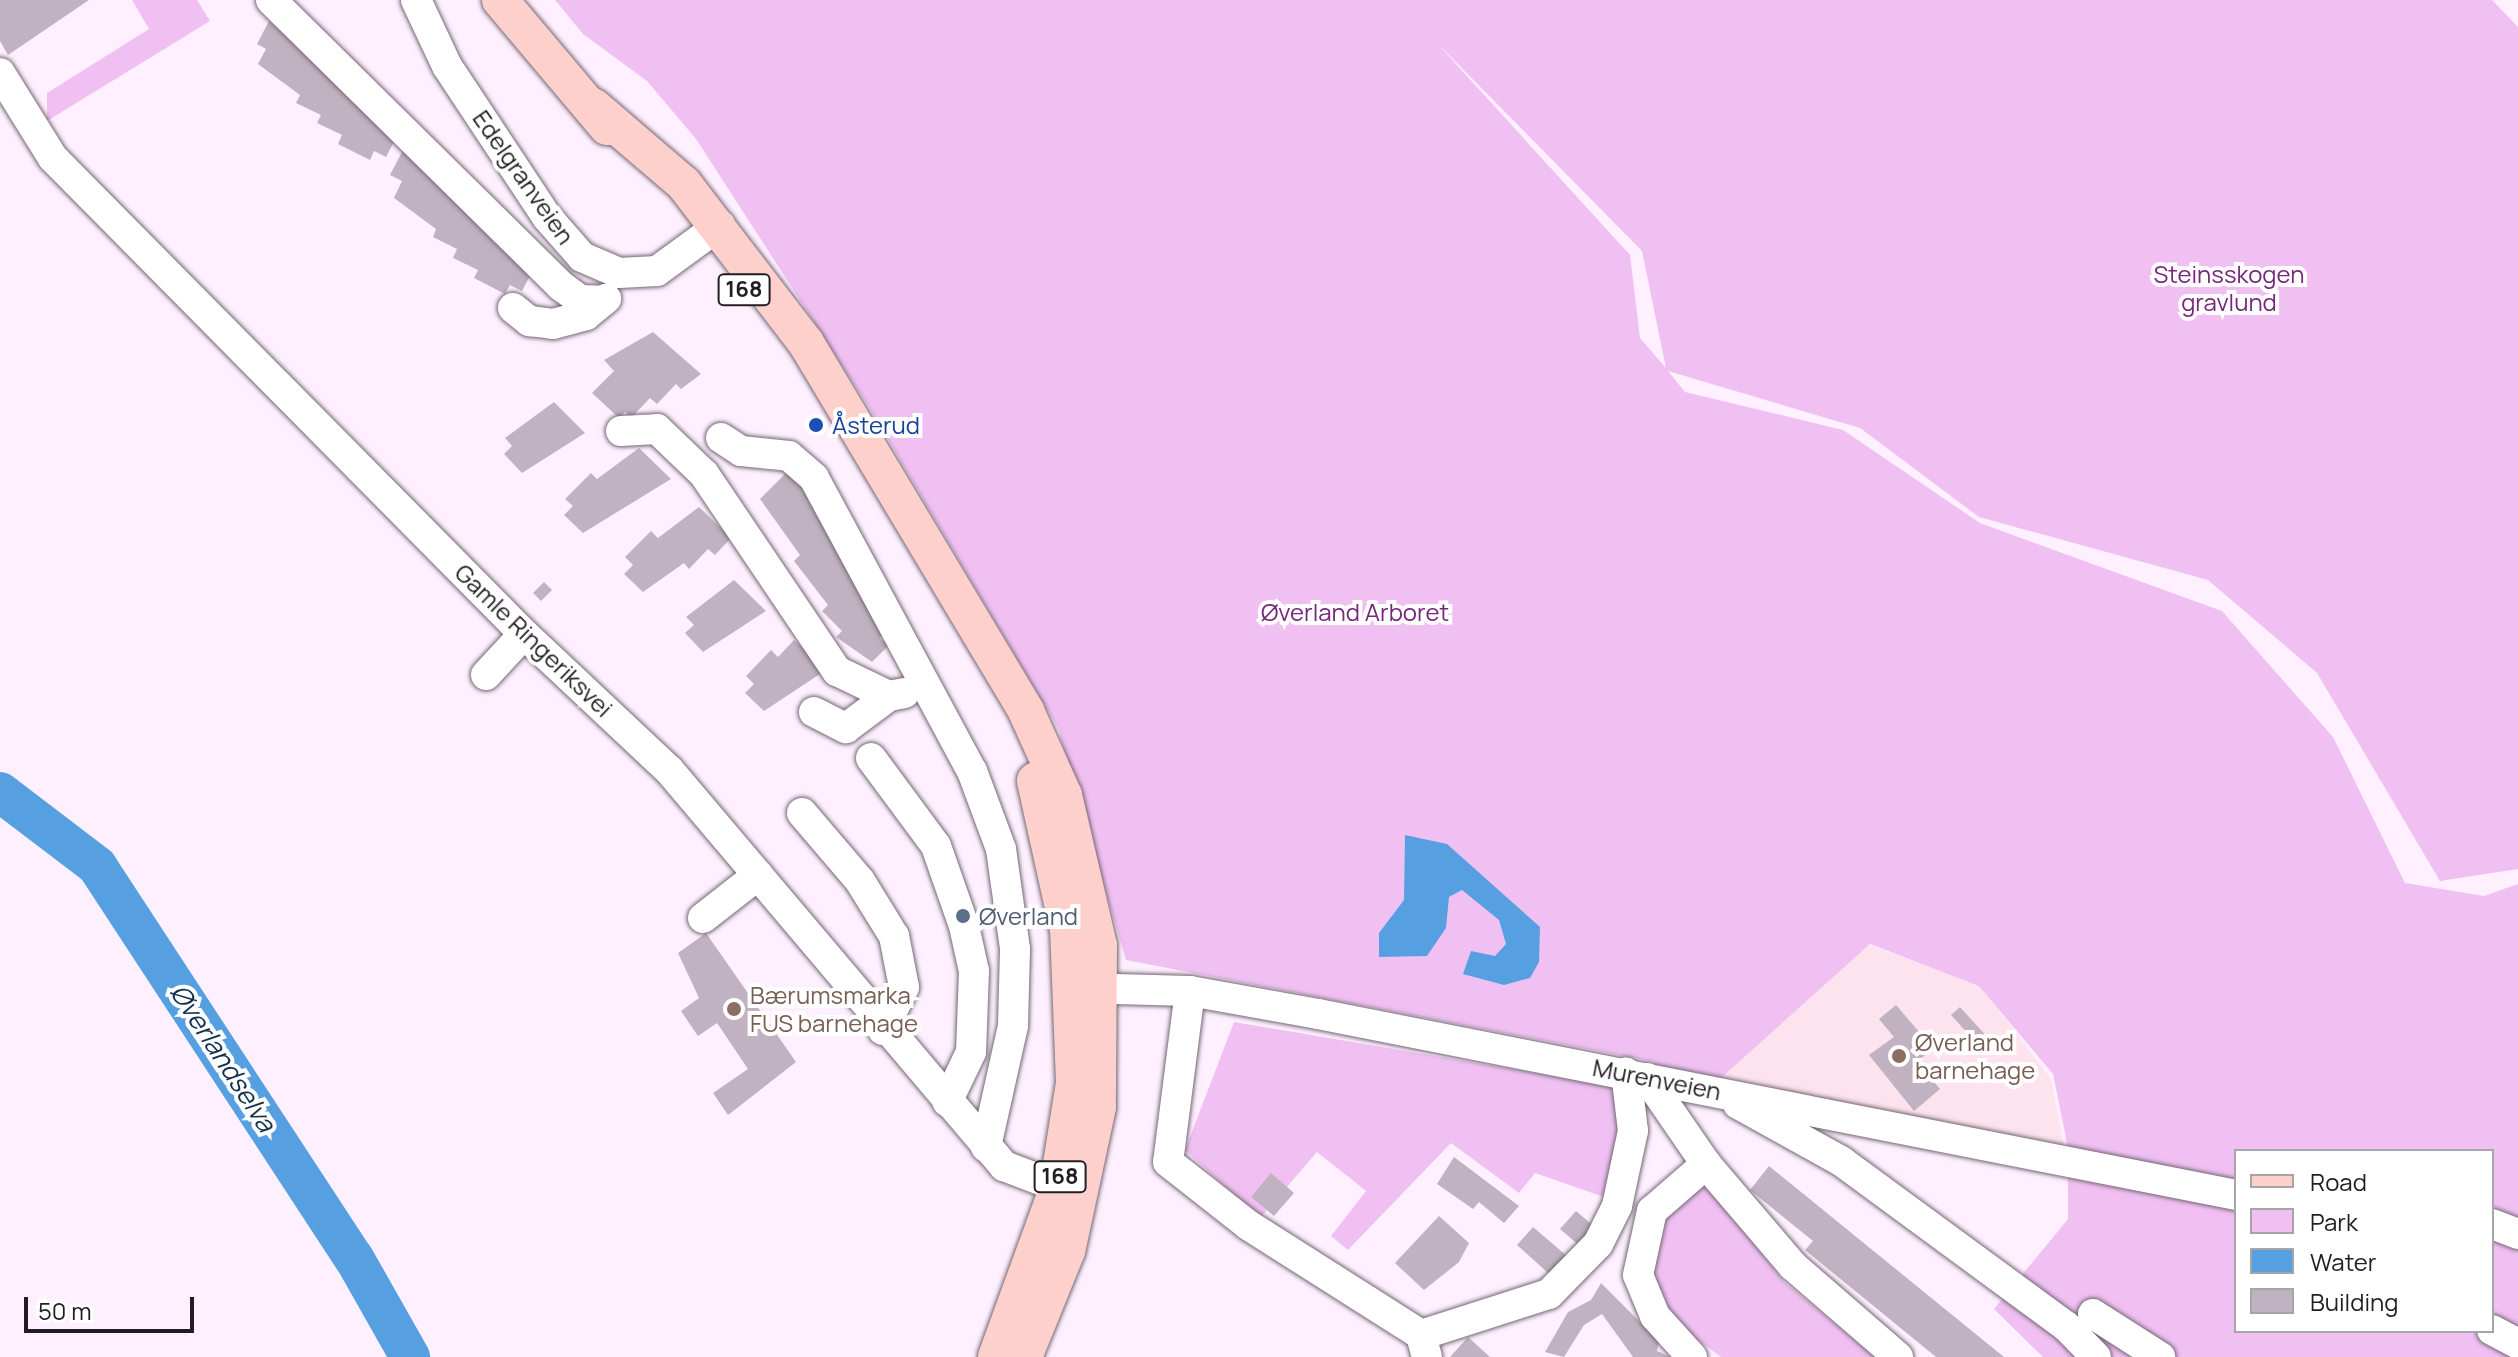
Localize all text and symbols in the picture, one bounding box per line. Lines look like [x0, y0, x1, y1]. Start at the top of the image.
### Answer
street label: Edelgranveien [467, 105, 581, 249]
park label: Steinsskogen gravlund [2153, 260, 2305, 316]
road number: 168 [716, 272, 772, 308]
place label: Åsterud [832, 411, 920, 439]
marker: Åsterud [807, 416, 825, 434]
street label: Gamle Ringeriksvei [449, 558, 619, 722]
park label: Øverland Arboret [1261, 598, 1449, 626]
place label: Øverland [979, 902, 1078, 930]
marker: Øverland [954, 907, 972, 925]
water label: Øverlandselva [164, 979, 282, 1137]
place label: Bærumsmarka FUS barnehage [750, 981, 918, 1037]
marker: Bærumsmarka FUS barnehage [725, 1000, 743, 1018]
place label: Øverland barnehage [1915, 1028, 2035, 1084]
marker: Øverland barnehage [1890, 1047, 1908, 1065]
street label: Murenveien [1590, 1052, 1724, 1106]
legend [2234, 1149, 2494, 1333]
road number: 168 [1032, 1159, 1088, 1195]
text: Road [2310, 1165, 2367, 1198]
text: Park [2310, 1205, 2358, 1238]
text: Water [2310, 1245, 2377, 1278]
scale bar [28, 1281, 198, 1331]
text: Building [2310, 1285, 2398, 1318]
text: 50 m [38, 1294, 92, 1327]

